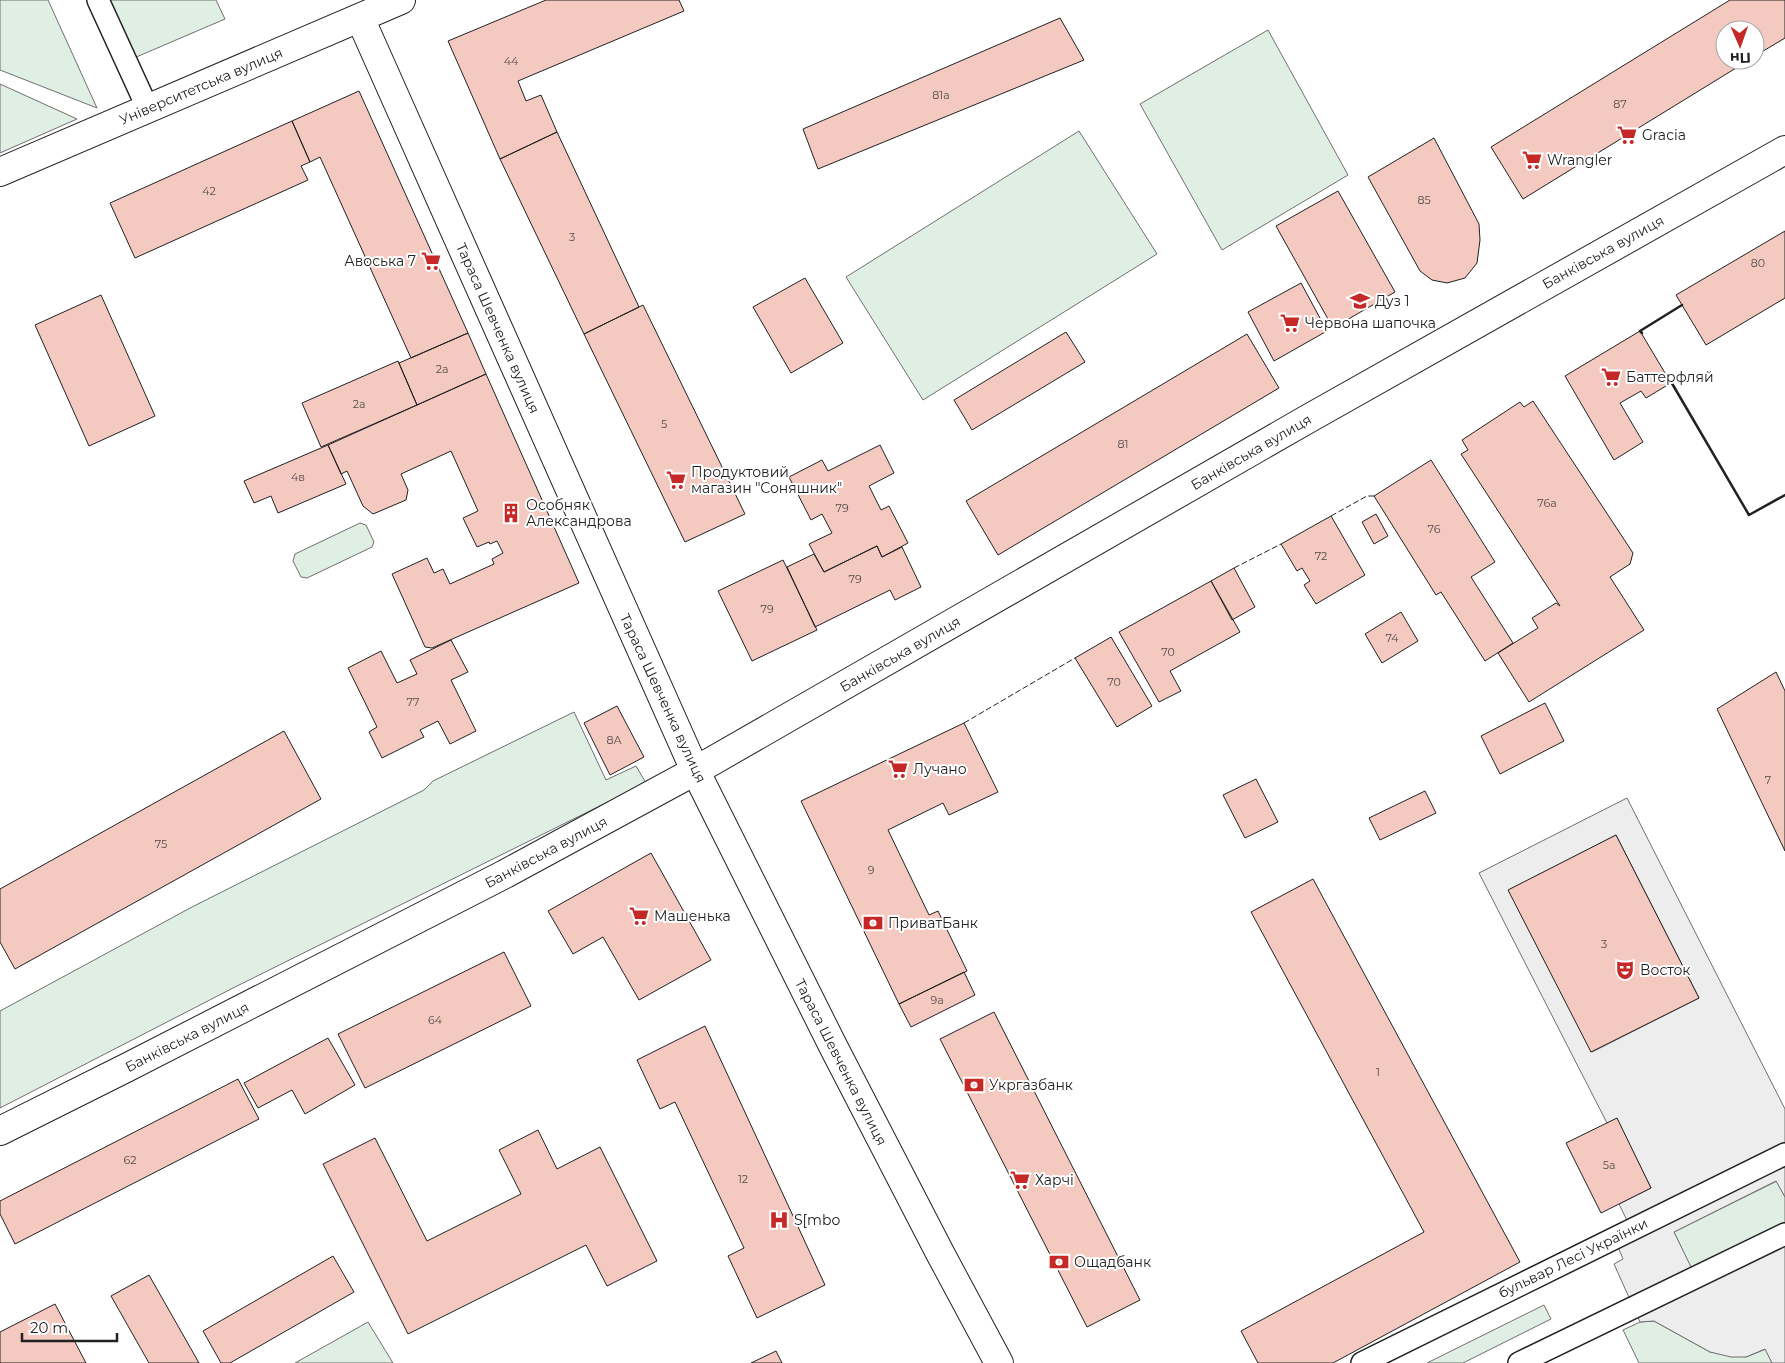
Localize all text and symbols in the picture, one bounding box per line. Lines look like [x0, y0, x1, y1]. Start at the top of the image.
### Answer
north arrow [1715, 20, 1765, 70]
street label: Університетська вулиця [117, 43, 285, 129]
text: Пн [1730, 49, 1751, 67]
house number: 44 [504, 54, 519, 68]
house number: 81а [932, 88, 950, 102]
house number: 87 [1613, 97, 1627, 111]
supermarket icon: Gracia [1616, 124, 1638, 146]
place label: Gracia [1642, 126, 1686, 144]
supermarket icon: Wrangler [1521, 149, 1543, 171]
place label: Wrangler [1547, 151, 1613, 169]
house number: 42 [202, 184, 216, 198]
house number: 85 [1417, 193, 1431, 207]
street label: Банківська вулиця [1539, 211, 1667, 293]
house number: 3 [569, 230, 575, 244]
street label: Тараса Шевченка вулиця [452, 240, 544, 416]
supermarket icon: Авоська 7 [420, 250, 442, 272]
place label: Авоська 7 [344, 252, 416, 270]
house number: 80 [1751, 256, 1765, 270]
school or university icon: Дуз 1 [1349, 290, 1371, 312]
place label: Дуз 1 [1375, 292, 1410, 310]
supermarket icon: Червона шапочка [1279, 312, 1301, 334]
place label: Червона шапочка [1305, 314, 1436, 332]
house number: 2а [436, 362, 448, 376]
supermarket icon: Баттерфляй [1600, 366, 1622, 388]
place label: Баттерфляй [1626, 368, 1714, 386]
house number: 2а [353, 397, 365, 411]
street label: Банківська вулиця [1187, 410, 1315, 494]
house number: 5 [661, 417, 667, 431]
house number: 81 [1118, 437, 1129, 451]
place label: Продуктовий магазин "Соняшник" [691, 463, 842, 497]
supermarket icon: Продуктовий магазин "Соняшник" [665, 469, 687, 491]
house number: 4в [291, 470, 305, 484]
place label: Особняк Александрова [526, 496, 632, 530]
house number: 76а [1537, 496, 1557, 510]
house number: 79 [835, 501, 849, 515]
building icon: Особняк Александрова [500, 502, 522, 524]
house number: 76 [1428, 522, 1441, 536]
house number: 72 [1315, 549, 1327, 563]
house number: 79 [848, 572, 862, 586]
house number: 79 [760, 602, 774, 616]
street label: Тараса Шевченка вулиця [616, 610, 710, 786]
street label: Банківська вулиця [836, 612, 964, 696]
house number: 74 [1385, 631, 1399, 645]
house number: 70 [1161, 645, 1175, 659]
house number: 70 [1107, 675, 1121, 689]
house number: 77 [407, 695, 419, 709]
house number: 8А [606, 733, 622, 747]
supermarket icon: Лучано [887, 758, 909, 780]
place label: Лучано [913, 760, 967, 778]
house number: 7 [1765, 773, 1771, 787]
street label: Банківська вулиця [482, 812, 610, 892]
house number: 75 [155, 837, 167, 851]
house number: 9 [868, 863, 875, 877]
supermarket icon: Машенька [628, 905, 650, 927]
place label: Машенька [654, 907, 731, 925]
bank icon: ПриватБанк [862, 912, 884, 934]
place label: ПриватБанк [888, 914, 978, 932]
house number: 3 [1601, 937, 1607, 951]
theatre icon: Восток [1614, 959, 1636, 981]
place label: Восток [1640, 961, 1690, 979]
street label: Тараса Шевченка вулиця [791, 976, 891, 1148]
house number: 9а [930, 993, 944, 1007]
street label: Банківська вулиця [122, 998, 252, 1076]
house number: 64 [428, 1013, 443, 1027]
house number: 1 [1376, 1065, 1380, 1079]
bank icon: Укргазбанк [963, 1074, 985, 1096]
place label: Укргазбанк [989, 1076, 1073, 1094]
house number: 62 [124, 1153, 136, 1167]
house number: 5а [1603, 1158, 1615, 1172]
supermarket icon: Харчі [1009, 1169, 1031, 1191]
place label: Харчі [1035, 1171, 1074, 1189]
house number: 12 [738, 1172, 748, 1186]
hospital icon: S[mbo [768, 1209, 790, 1231]
place label: S[mbo [794, 1211, 840, 1229]
street label: бульвар Лесі Українки [1495, 1214, 1651, 1302]
bank icon: Ощадбанк [1048, 1251, 1070, 1273]
place label: Ощадбанк [1074, 1253, 1151, 1271]
scale bar [22, 1310, 118, 1342]
text: 20 m [30, 1318, 68, 1337]

